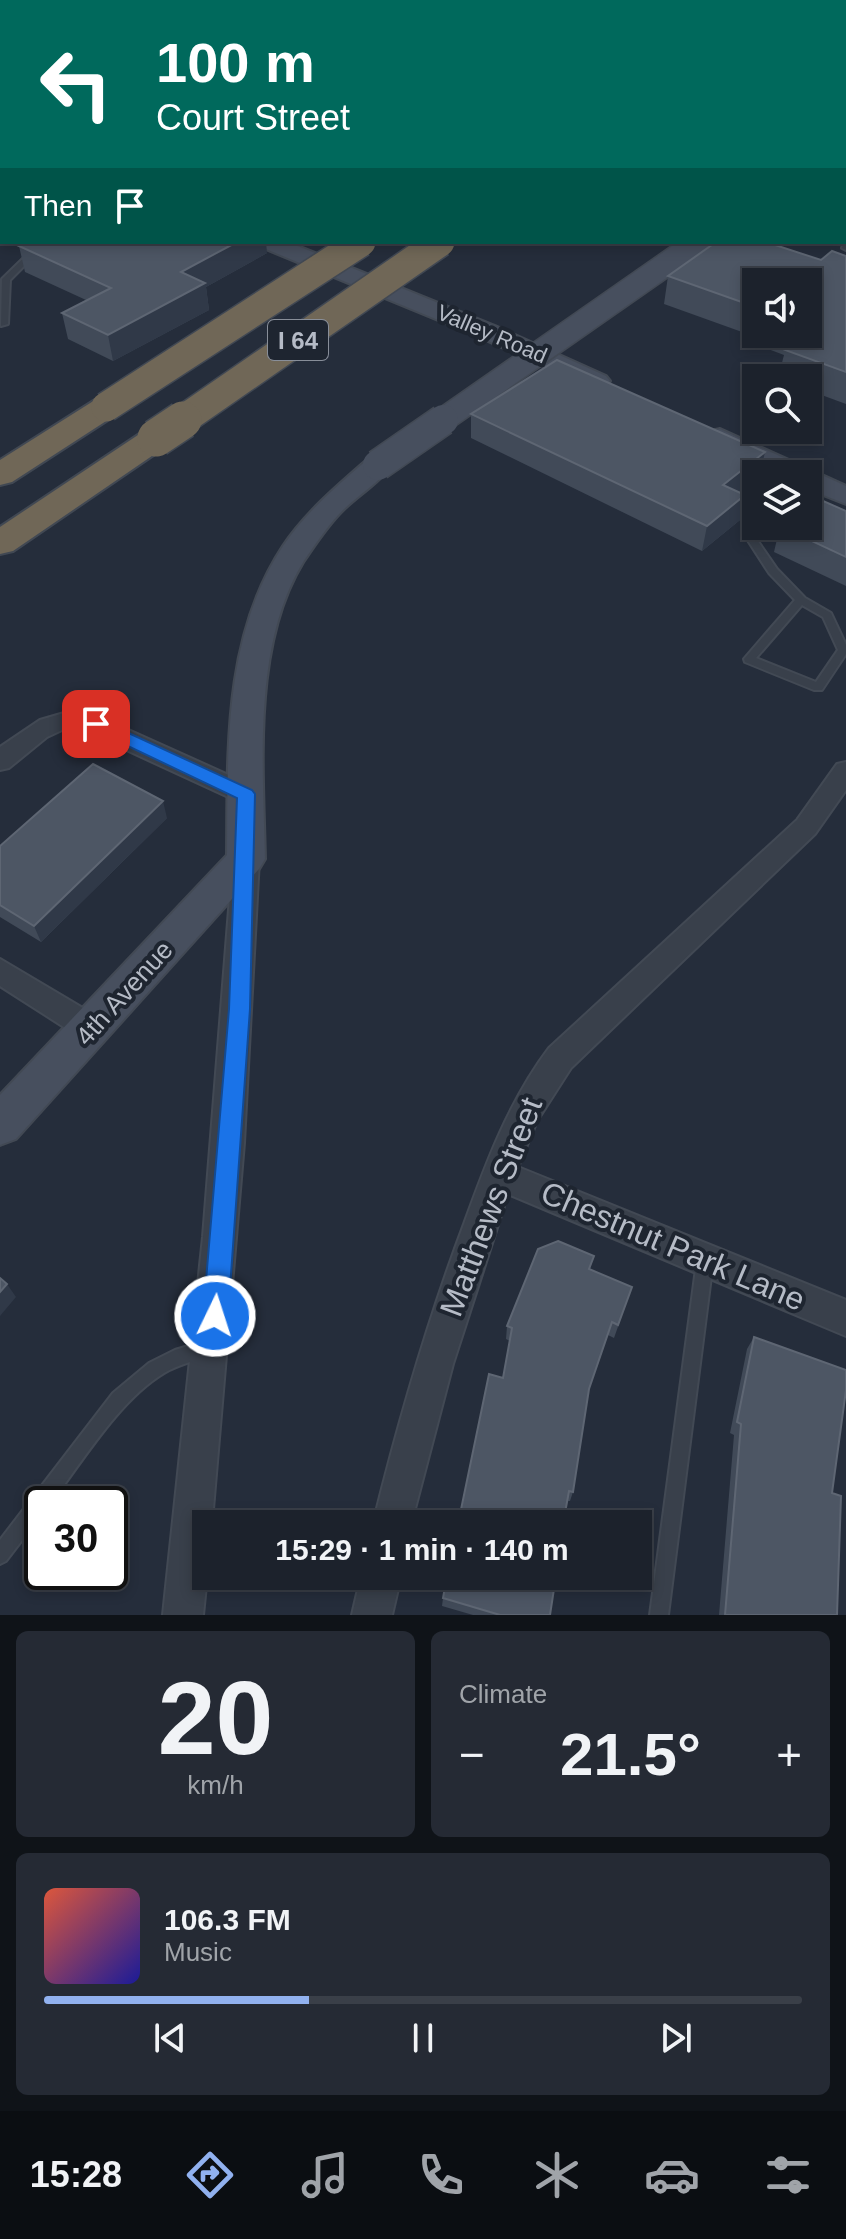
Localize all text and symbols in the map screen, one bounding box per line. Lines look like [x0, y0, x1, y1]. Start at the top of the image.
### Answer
text: 100 m [156, 31, 315, 94]
icon: left [24, 32, 128, 136]
text: Court Street [156, 97, 350, 138]
icon: arrive [108, 184, 152, 228]
text: Then [24, 189, 92, 222]
map controls [742, 268, 822, 540]
button: sound [742, 268, 822, 348]
street label: Valley Road [433, 300, 551, 368]
road number: I 64 [268, 320, 328, 360]
button: search [742, 364, 822, 444]
button: layers [742, 460, 822, 540]
pin [62, 690, 130, 758]
icon: arrive [74, 702, 118, 746]
street label: 4th Avenue [69, 935, 179, 1051]
street label: Matthews Street [433, 1093, 549, 1321]
street label: Chestnut Park Lane [536, 1174, 810, 1318]
position arrow [173, 1274, 257, 1358]
speed limit sign: 30 [24, 1486, 128, 1590]
text: 15:29 · 1 min · 140 m [275, 1533, 569, 1566]
text: 20 [158, 1660, 273, 1776]
text: Climate [459, 1679, 547, 1709]
text: 21.5° [560, 1721, 701, 1788]
text: − [459, 1730, 485, 1779]
text: + [776, 1730, 802, 1779]
text: km/h [187, 1770, 244, 1800]
text: 106.3 FM [164, 1903, 291, 1936]
text: Music [164, 1937, 232, 1967]
icon: previous [148, 2016, 192, 2060]
icon: pause [401, 2016, 445, 2060]
icon: next [654, 2016, 698, 2060]
icon: directions [182, 2147, 238, 2203]
icon: music [297, 2147, 353, 2203]
icon: phone [413, 2147, 469, 2203]
icon: climate [529, 2147, 585, 2203]
icon: car [644, 2147, 700, 2203]
icon: filters [760, 2147, 816, 2203]
text: 15:28 [30, 2154, 122, 2195]

